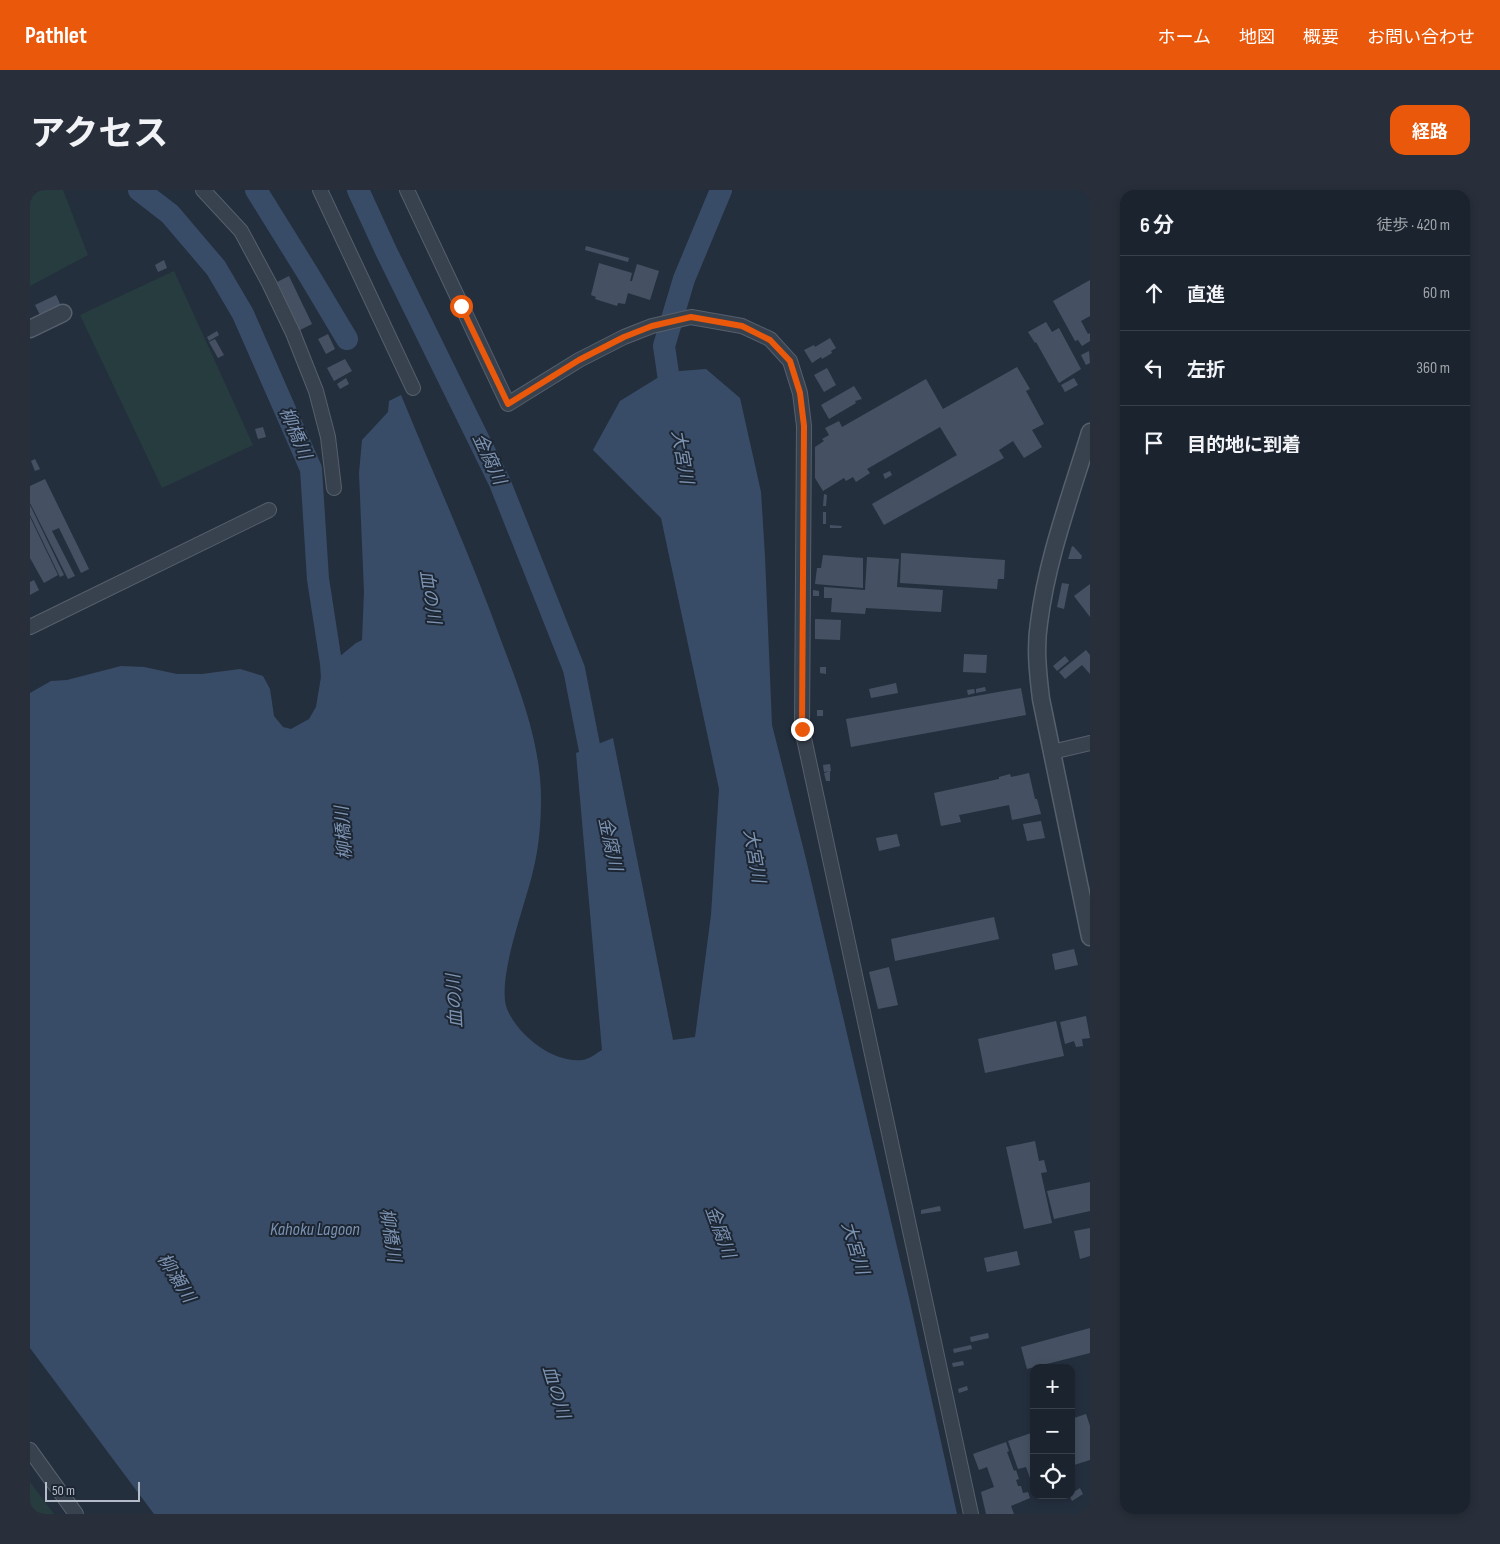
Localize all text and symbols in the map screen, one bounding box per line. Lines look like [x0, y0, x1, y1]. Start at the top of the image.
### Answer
text: Pathlet [25, 21, 87, 50]
text: ホーム [1158, 27, 1211, 48]
text: 地図 [1239, 27, 1275, 48]
text: 概要 [1303, 27, 1339, 48]
text: お問い合わせ [1367, 27, 1475, 48]
button: 経路 [1390, 105, 1470, 155]
text: アクセス [30, 113, 168, 156]
text: 6 分 [1140, 213, 1174, 238]
text: 徒歩 · 420 m [1376, 216, 1450, 235]
icon: ahead [1140, 279, 1168, 307]
text: 直進 [1187, 284, 1225, 307]
text: 60 m [1423, 284, 1450, 303]
route start [450, 295, 473, 318]
icon: left [1140, 354, 1168, 382]
text: 左折 [1187, 359, 1225, 382]
text: 360 m [1416, 359, 1450, 378]
water label: 柳橋川 [275, 404, 316, 464]
water label: 大宮川 [667, 429, 697, 487]
icon: arrive [1140, 429, 1168, 457]
water label: 金腐川 [468, 430, 511, 490]
text: 目的地に到着 [1187, 434, 1301, 457]
water label: 血の川 [415, 569, 445, 627]
route end [791, 718, 814, 741]
water label: 柳橋川 [332, 803, 356, 861]
water label: 金腐川 [594, 815, 626, 875]
water label: 大宮川 [739, 828, 769, 886]
water label: 血の川 [443, 971, 467, 1029]
water label: 金腐川 [701, 1203, 740, 1263]
water label: 柳橋川 [375, 1207, 405, 1265]
water label: Kahoku Lagoon [270, 1219, 360, 1240]
water label: 大宮川 [837, 1219, 874, 1279]
water label: 柳瀬川 [153, 1250, 200, 1308]
water label: 血の川 [538, 1363, 575, 1423]
map controls [1030, 1364, 1075, 1499]
button: + [1030, 1364, 1075, 1409]
button: − [1030, 1409, 1075, 1454]
button: locate [1030, 1454, 1075, 1499]
scale bar [45, 1479, 140, 1502]
text: 50 m [52, 1482, 75, 1499]

